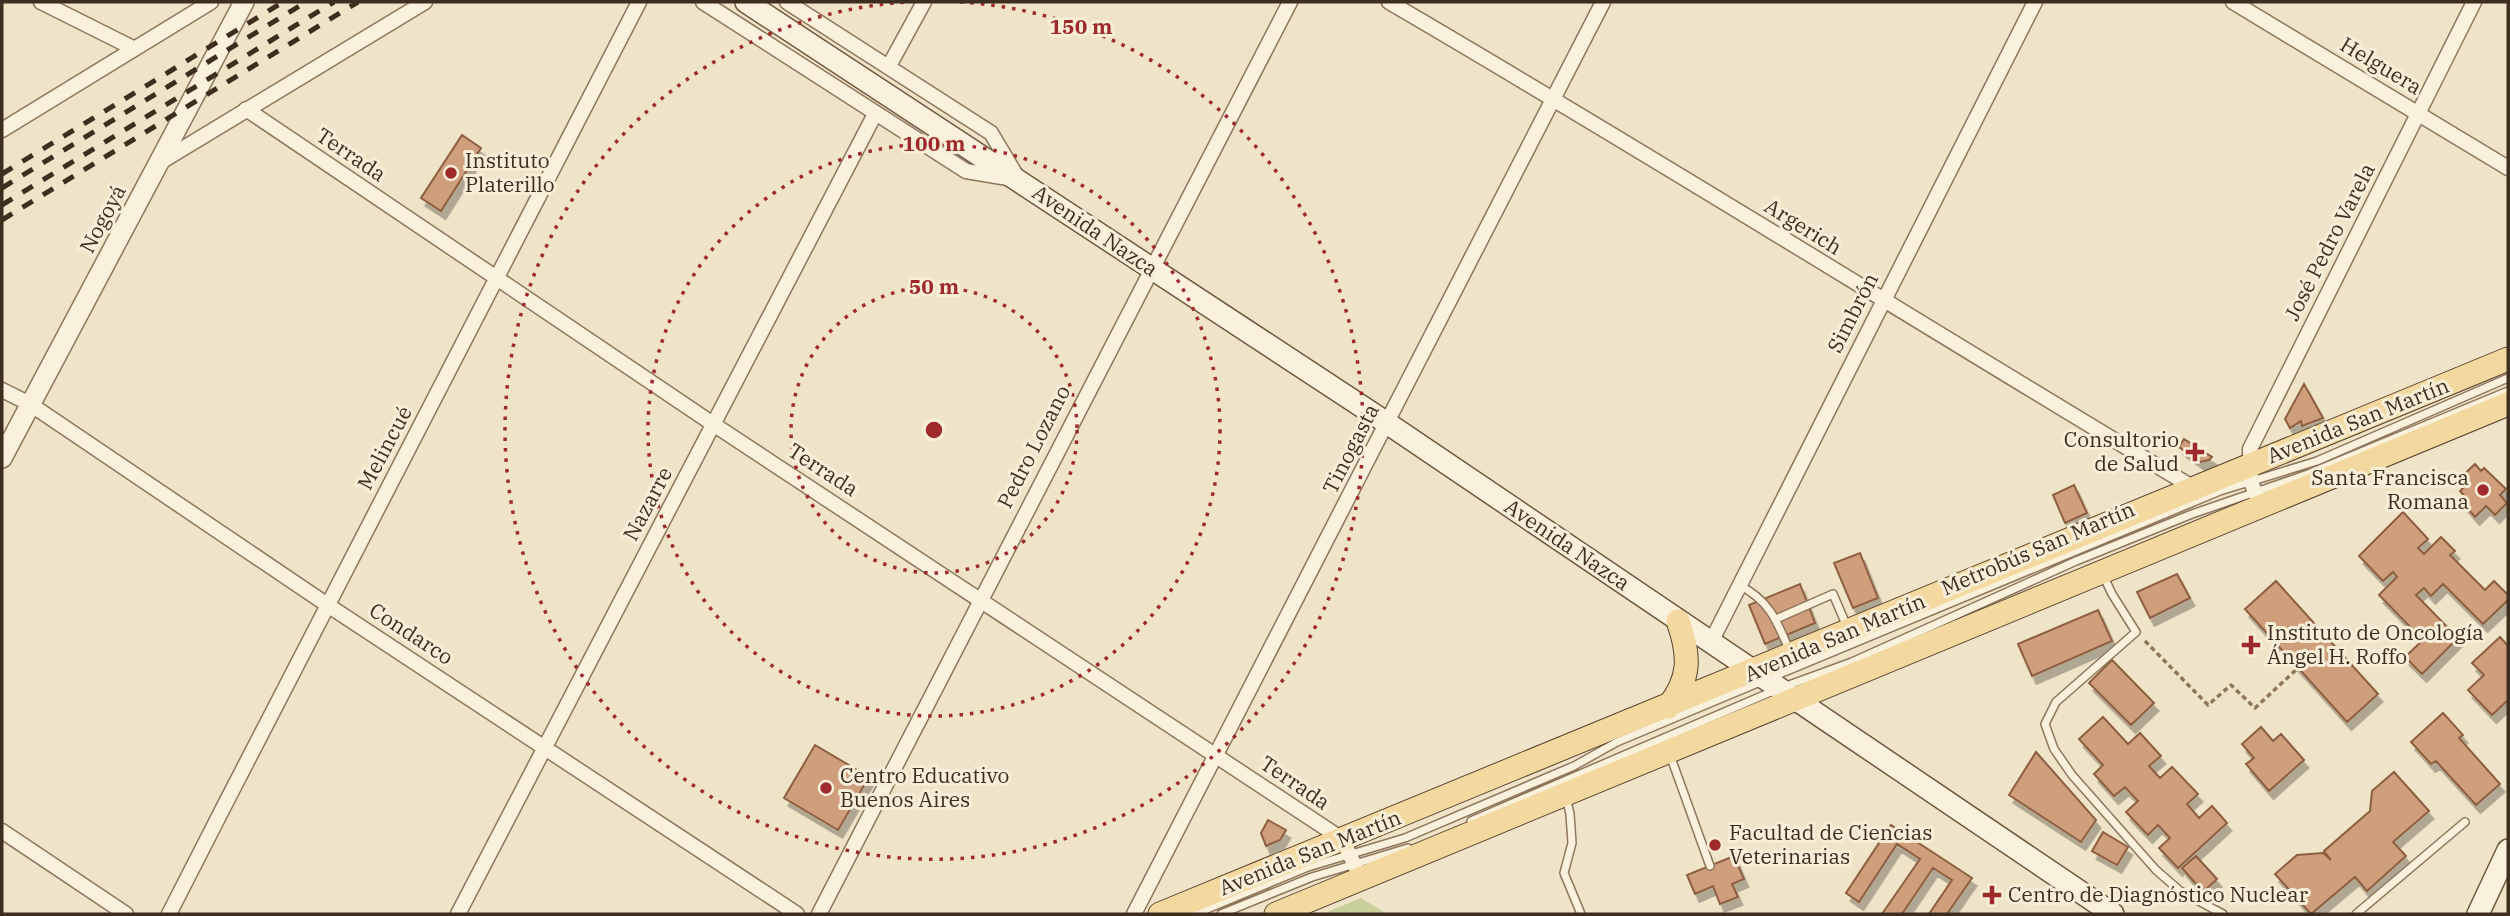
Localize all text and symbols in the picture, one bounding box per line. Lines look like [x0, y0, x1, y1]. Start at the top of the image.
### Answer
text: 150 m [1049, 12, 1113, 40]
street label: Helguera [2336, 30, 2428, 100]
street label: Terrada [311, 121, 392, 188]
text: 100 m [902, 129, 966, 157]
place label: Instituto Platerillo [465, 146, 555, 198]
street label: José Pedro Varela [2277, 158, 2381, 325]
marker: Instituto Platerillo [443, 165, 459, 181]
street label: Avenida Nazca [1027, 178, 1164, 283]
street label: Nogoyá [72, 179, 132, 258]
street label: Argerich [1760, 191, 1847, 261]
street label: Simbrón [1820, 268, 1884, 357]
text: 50 m [909, 272, 959, 300]
street label: Avenida San Martín [2262, 371, 2453, 469]
street label: Pedro Lozano [990, 380, 1076, 513]
street label: Tinogasta [1316, 399, 1385, 498]
street label: Melincué [350, 401, 418, 494]
centre of rings [922, 418, 946, 442]
place label: Consultorio de Salud [2064, 425, 2179, 477]
street label: Terrada [783, 436, 864, 502]
marker: Consultorio de Salud [2185, 442, 2205, 462]
street label: Nazarre [616, 462, 678, 545]
place label: Santa Francisca Romana [2311, 463, 2469, 515]
marker: Santa Francisca Romana [2475, 482, 2491, 498]
street label: Avenida Nazca [1499, 492, 1636, 597]
street label: Metrobús San Martín [1937, 495, 2139, 602]
street label: Avenida San Martín [1740, 586, 1929, 688]
street label: Condarco [364, 596, 459, 671]
place label: Instituto de Oncología Ángel H. Roffo [2267, 618, 2484, 670]
marker: Instituto de Oncología Ángel H. Roffo [2241, 635, 2261, 655]
street label: Terrada [1255, 749, 1336, 816]
place label: Centro Educativo Buenos Aires [840, 761, 1009, 813]
marker: Centro Educativo Buenos Aires [818, 780, 834, 796]
street label: Avenida San Martín [1214, 803, 1405, 901]
place label: Facultad de Ciencias Veterinarias [1729, 818, 1932, 870]
marker: Facultad de Ciencias Veterinarias [1707, 837, 1723, 853]
place label: Centro de Diagnóstico Nuclear [2008, 880, 2309, 908]
marker: Centro de Diagnóstico Nuclear [1982, 885, 2002, 905]

